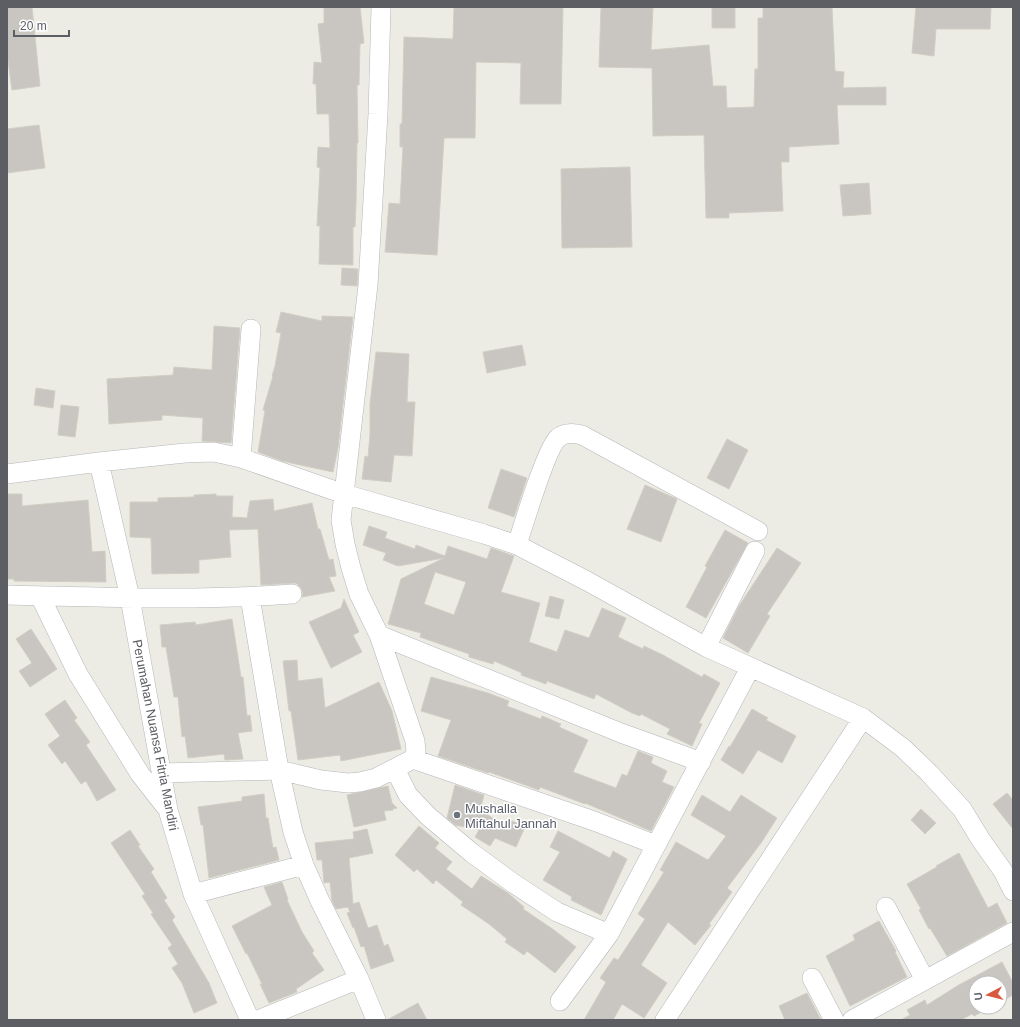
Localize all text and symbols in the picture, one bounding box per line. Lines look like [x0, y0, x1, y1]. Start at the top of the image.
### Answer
scale bar [14, 12, 69, 38]
text: 20 m [20, 19, 47, 33]
street label: Perumahan Nuansa Fitria Mandiri [130, 638, 181, 832]
place label: Mushalla Miftahul Jannah [465, 801, 557, 831]
marker: Mushalla Miftahul Jannah [452, 810, 462, 820]
north arrow [968, 975, 1008, 1015]
text: U [972, 991, 985, 1001]

